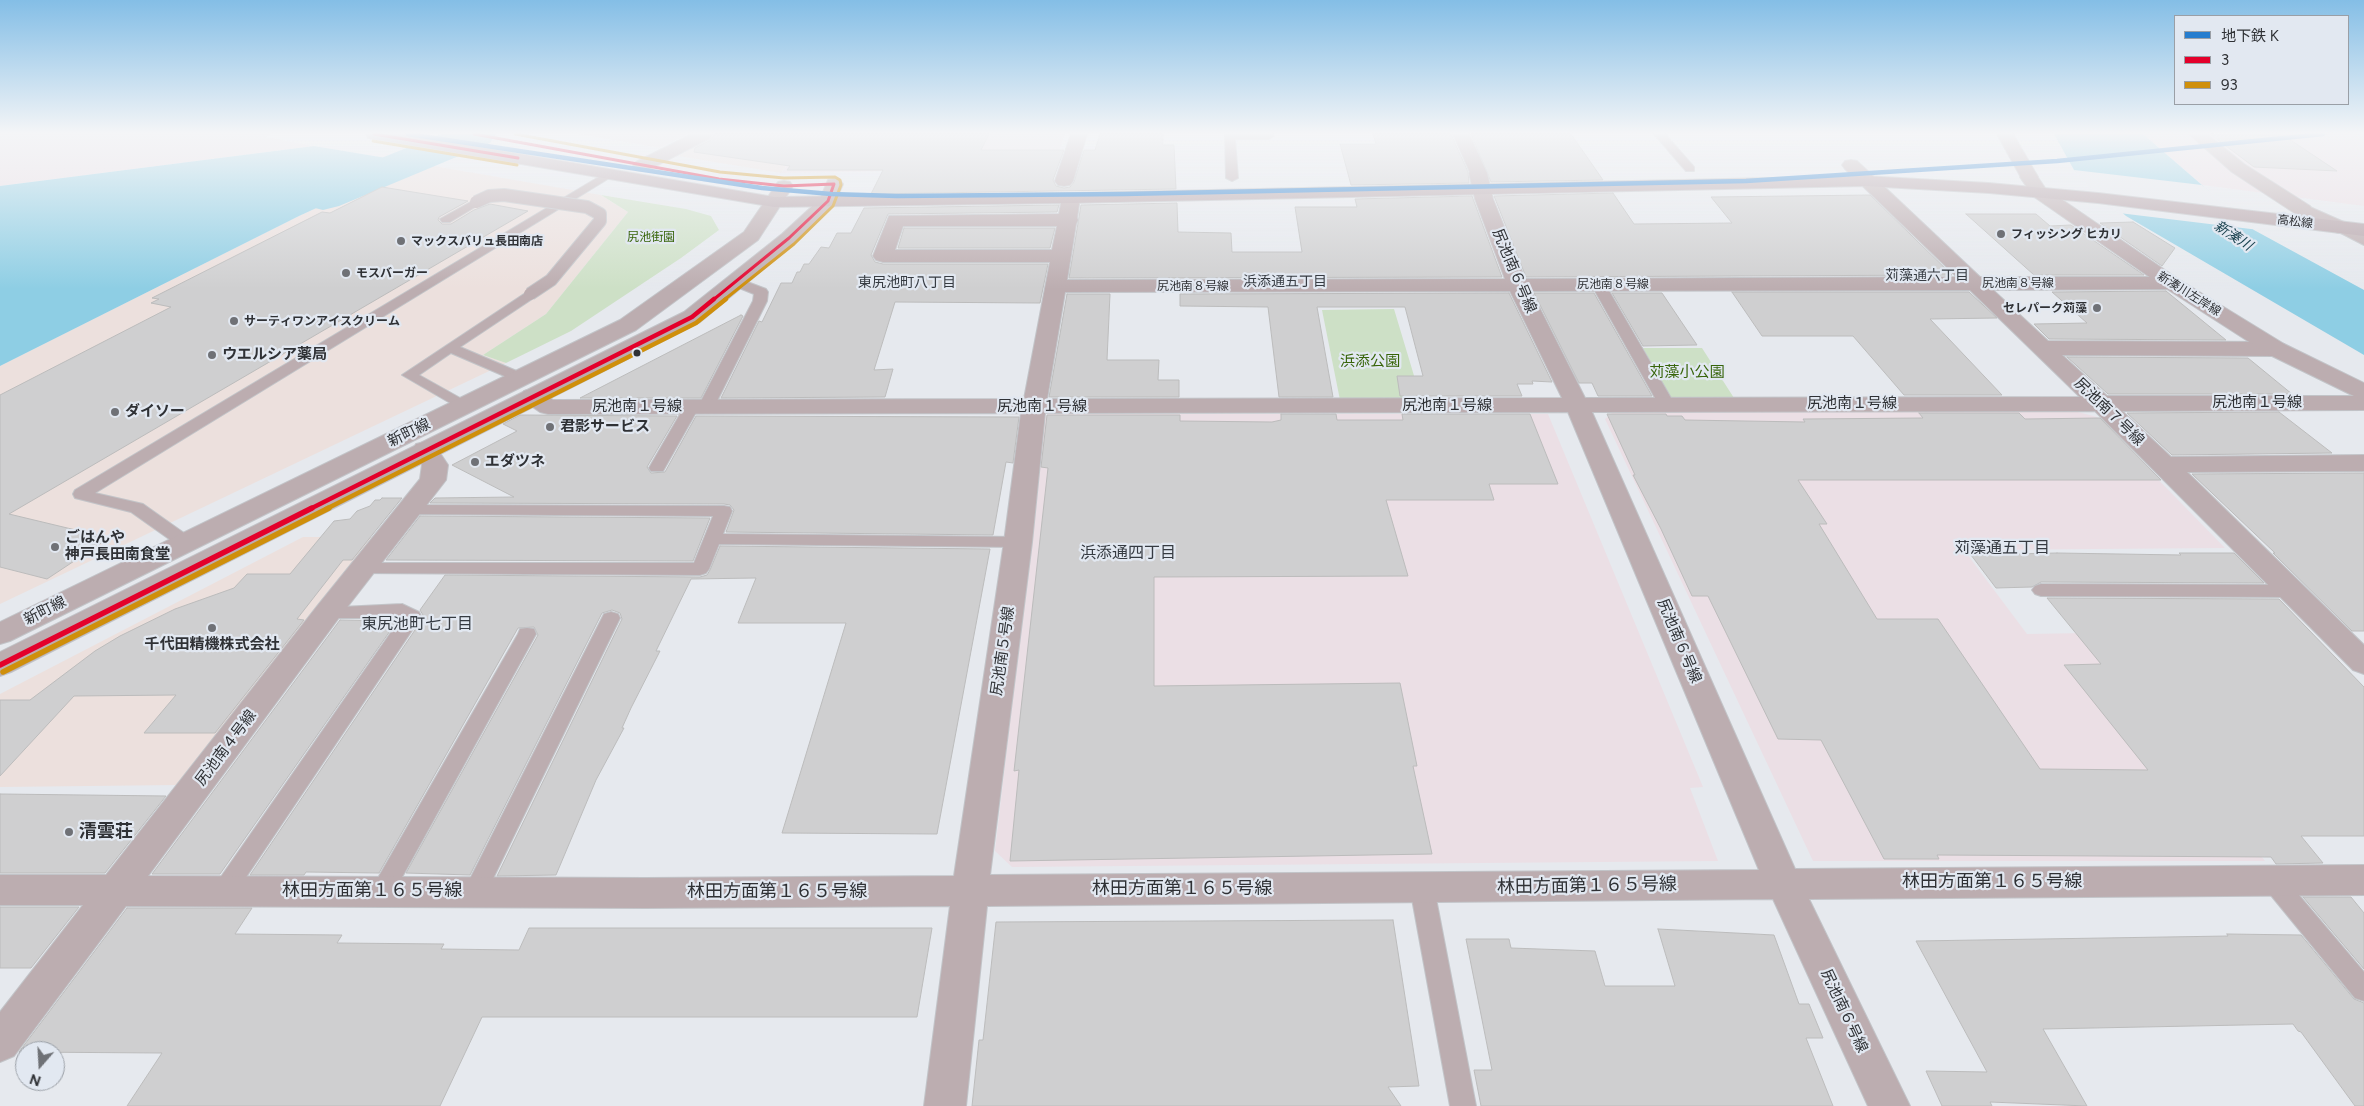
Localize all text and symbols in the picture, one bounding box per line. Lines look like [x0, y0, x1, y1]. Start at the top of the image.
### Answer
legend [2174, 15, 2349, 105]
text: 地下鉄 K [2221, 27, 2279, 45]
text: 3 [2221, 51, 2229, 69]
text: 93 [2221, 76, 2238, 94]
street label: 高松線 [2276, 213, 2314, 231]
water label: 新湊川 [2211, 218, 2255, 254]
street label: 尻池南６号線 [1488, 226, 1540, 316]
place label: フィッシング ヒカリ [2011, 227, 2122, 241]
marker: フィッシング ヒカリ [1995, 228, 2007, 240]
park label: 尻池街園 [627, 230, 675, 244]
place label: マックスバリュ長田南店 [411, 234, 543, 248]
marker: マックスバリュ長田南店 [395, 235, 407, 247]
place label: モスバーガー [356, 266, 428, 280]
marker: モスバーガー [340, 267, 352, 279]
district label: 苅藻通六丁目 [1885, 268, 1969, 284]
street label: 新湊川左岸線 [2155, 269, 2223, 319]
district label: 浜添通五丁目 [1243, 274, 1327, 290]
district label: 東尻池町八丁目 [858, 275, 956, 291]
street label: 尻池南８号線 [1982, 276, 2054, 290]
street label: 尻池南８号線 [1577, 277, 1649, 291]
street label: 尻池南８号線 [1157, 279, 1229, 293]
place label: セレパーク苅藻 [2003, 301, 2087, 315]
marker: セレパーク苅藻 [2091, 302, 2103, 314]
place label: サーティワンアイスクリーム [244, 314, 400, 328]
marker: サーティワンアイスクリーム [228, 315, 240, 327]
place label: ウエルシア薬局 [222, 346, 327, 364]
unlabelled marker [632, 348, 642, 358]
marker: ウエルシア薬局 [206, 349, 218, 361]
park label: 浜添公園 [1340, 353, 1400, 371]
park label: 苅藻小公園 [1650, 364, 1724, 382]
street label: 尻池南７号線 [2070, 374, 2148, 450]
street label: 尻池南１号線 [2212, 394, 2302, 412]
street label: 尻池南１号線 [1807, 395, 1897, 413]
street label: 尻池南１号線 [1402, 397, 1492, 415]
street label: 尻池南１号線 [592, 398, 682, 416]
street label: 尻池南１号線 [997, 398, 1087, 416]
place label: ダイソー [125, 403, 185, 421]
marker: ダイソー [109, 406, 121, 418]
street label: 新町線 [385, 415, 433, 451]
place label: 君影サービス [560, 418, 650, 436]
marker: 君影サービス [544, 421, 556, 433]
place label: エダツネ [485, 453, 545, 471]
marker: エダツネ [469, 456, 481, 468]
place label: ごはんや 神戸長田南食堂 [65, 529, 170, 564]
district label: 苅藻通五丁目 [1954, 538, 2050, 558]
marker: ごはんや 神戸長田南食堂 [49, 541, 61, 553]
district label: 浜添通四丁目 [1080, 543, 1176, 563]
street label: 新町線 [21, 593, 69, 629]
street label: 尻池南６号線 [1653, 596, 1705, 686]
street label: 尻池南５号線 [988, 605, 1018, 697]
district label: 東尻池町七丁目 [361, 614, 473, 634]
marker: 千代田精機株式会社 [206, 622, 218, 634]
place label: 千代田精機株式会社 [145, 636, 279, 654]
street label: 尻池南４号線 [192, 707, 260, 789]
place label: 清雲荘 [79, 821, 133, 843]
marker: 清雲荘 [63, 826, 75, 838]
street label: 林田方面第１６５号線 [1902, 871, 2082, 893]
street label: 林田方面第１６５号線 [1497, 874, 1677, 898]
street label: 林田方面第１６５号線 [1092, 878, 1272, 900]
street label: 林田方面第１６５号線 [282, 880, 462, 902]
street label: 林田方面第１６５号線 [687, 881, 867, 903]
street label: 尻池南６号線 [1817, 966, 1871, 1056]
north arrow [15, 1041, 65, 1091]
text: N [27, 1070, 43, 1090]

